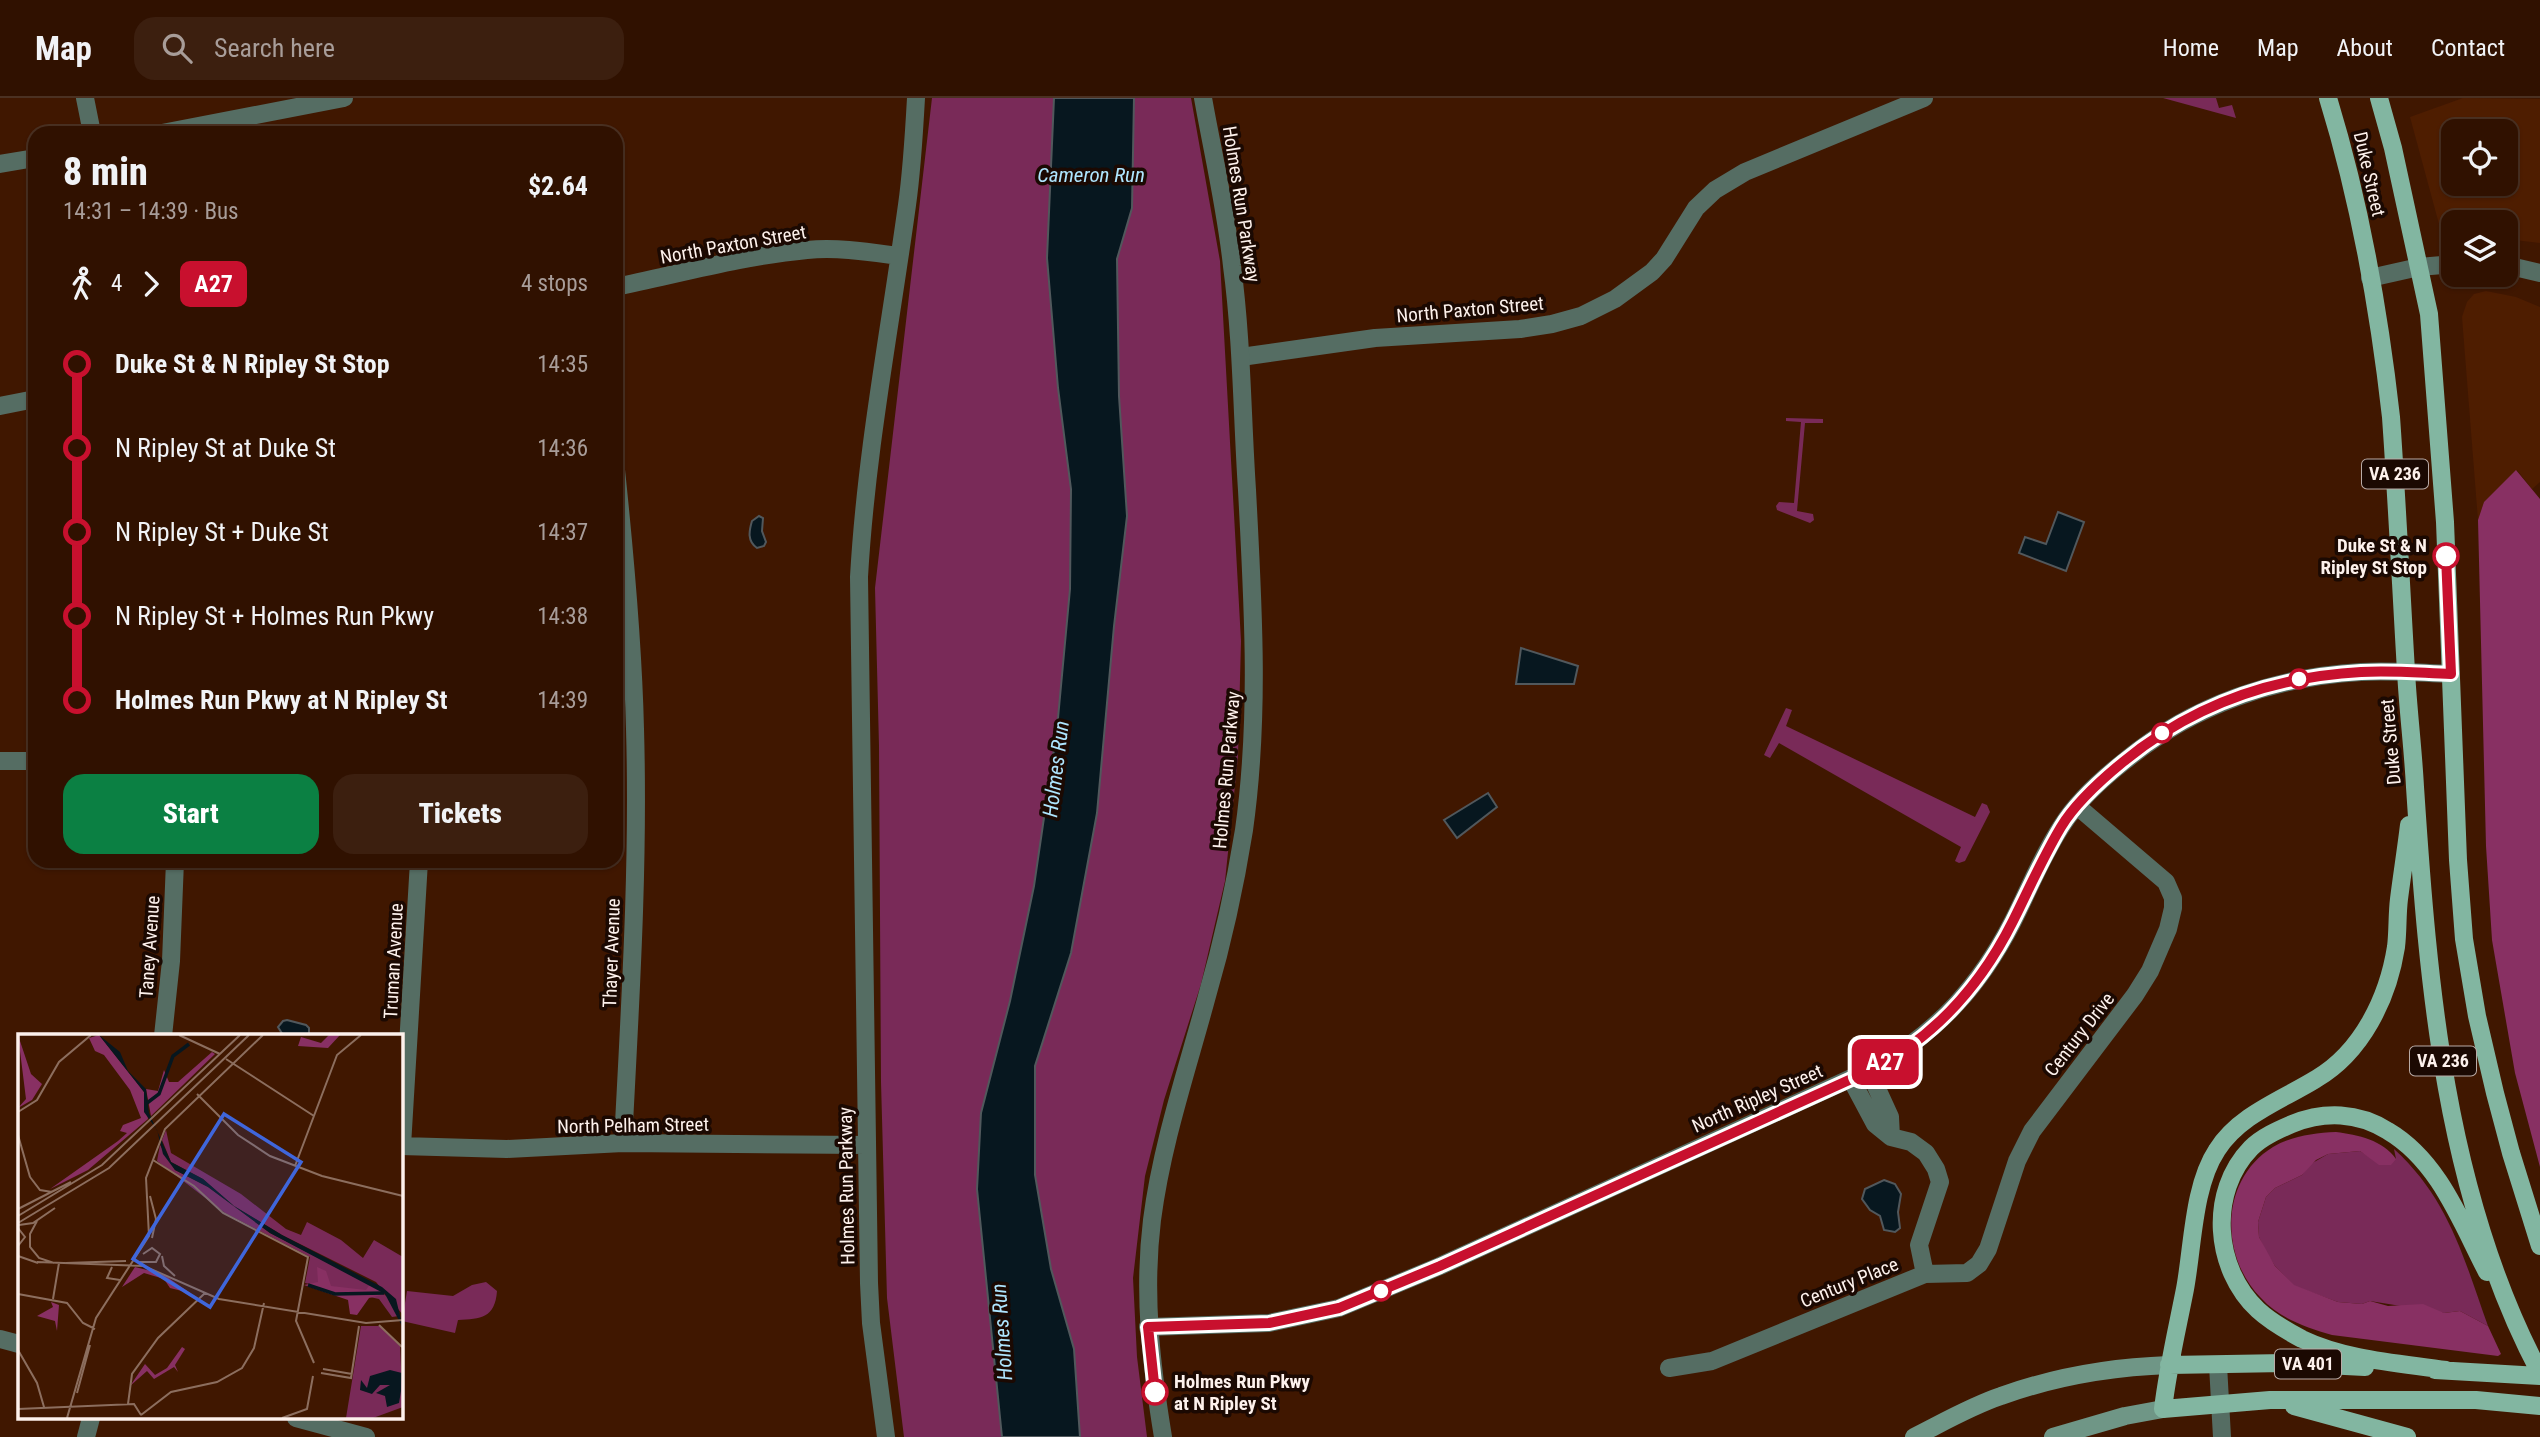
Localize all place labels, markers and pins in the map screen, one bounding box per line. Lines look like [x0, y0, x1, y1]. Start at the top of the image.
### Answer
place label: Duke St & N Ripley St Stop [2321, 534, 2427, 579]
marker: Duke St & N Ripley St Stop [2433, 543, 2459, 569]
unlabelled marker [2289, 669, 2309, 689]
unlabelled marker [2152, 723, 2172, 743]
unlabelled marker [1371, 1281, 1391, 1301]
place label: Holmes Run Pkwy at N Ripley St [1174, 1370, 1311, 1415]
marker: Holmes Run Pkwy at N Ripley St [1142, 1379, 1168, 1405]

